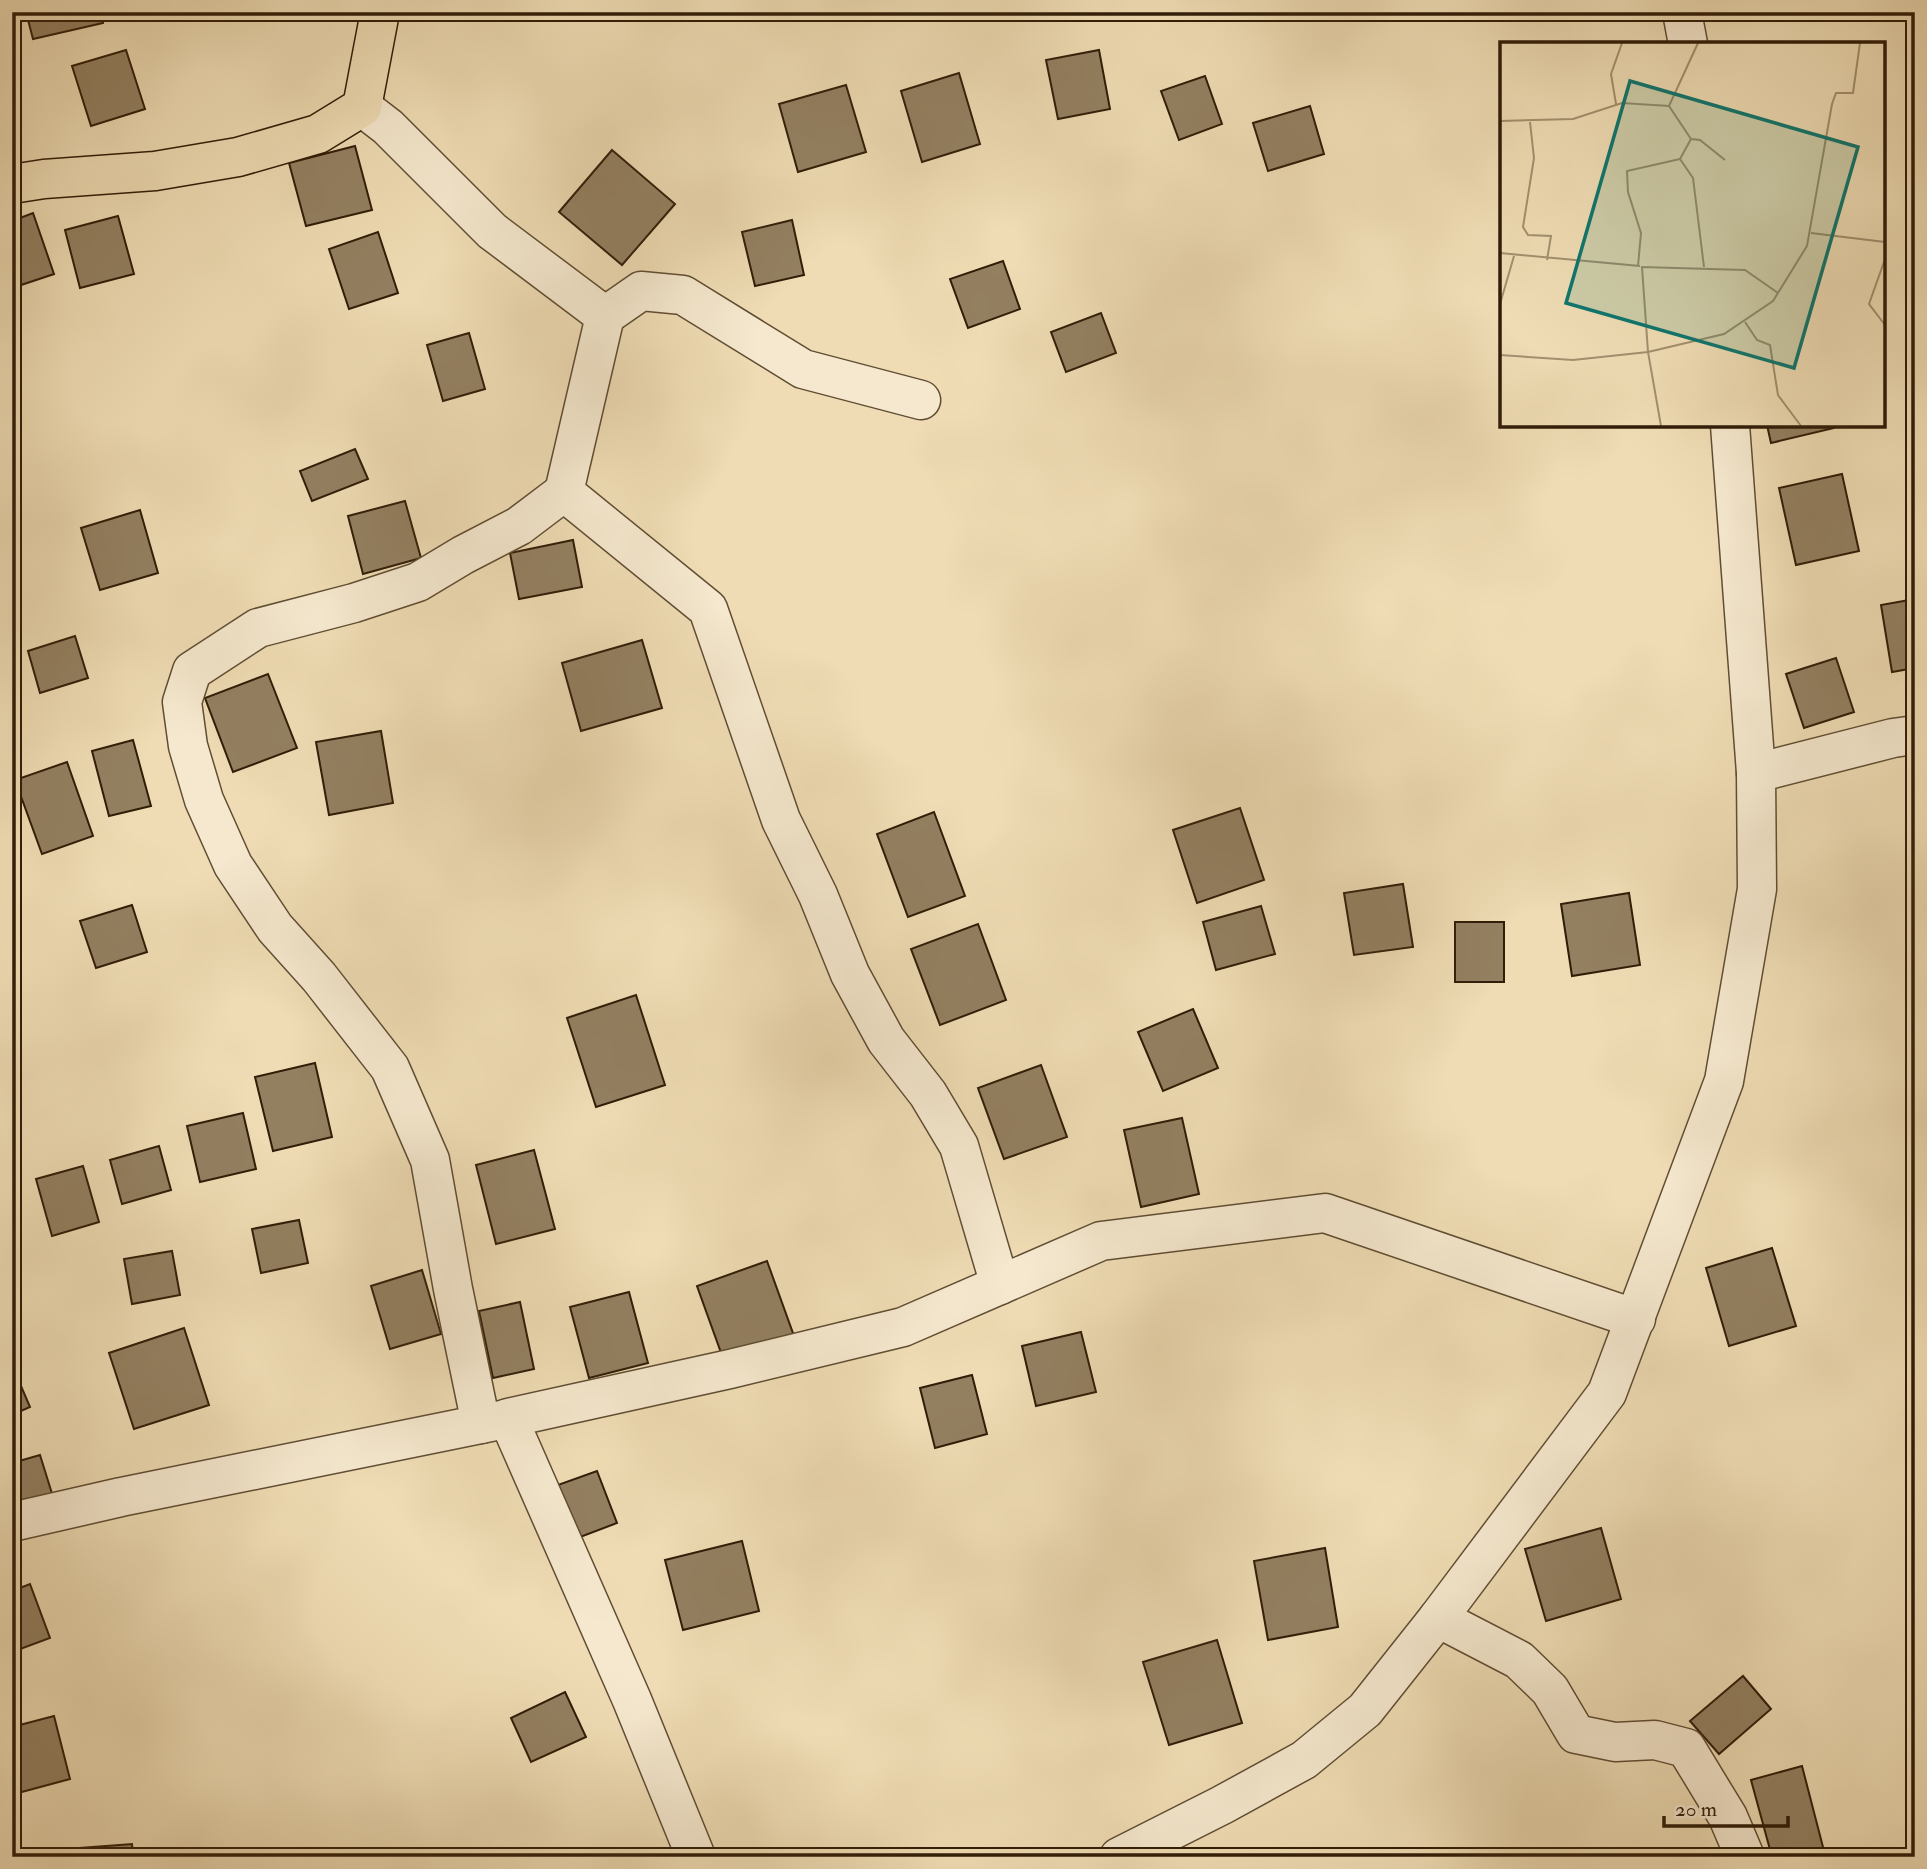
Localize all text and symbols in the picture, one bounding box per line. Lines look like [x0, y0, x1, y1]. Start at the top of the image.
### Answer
inset map [1500, 42, 1885, 427]
scale bar [1664, 1785, 1789, 1829]
text: 20 m [1675, 1796, 1717, 1823]

